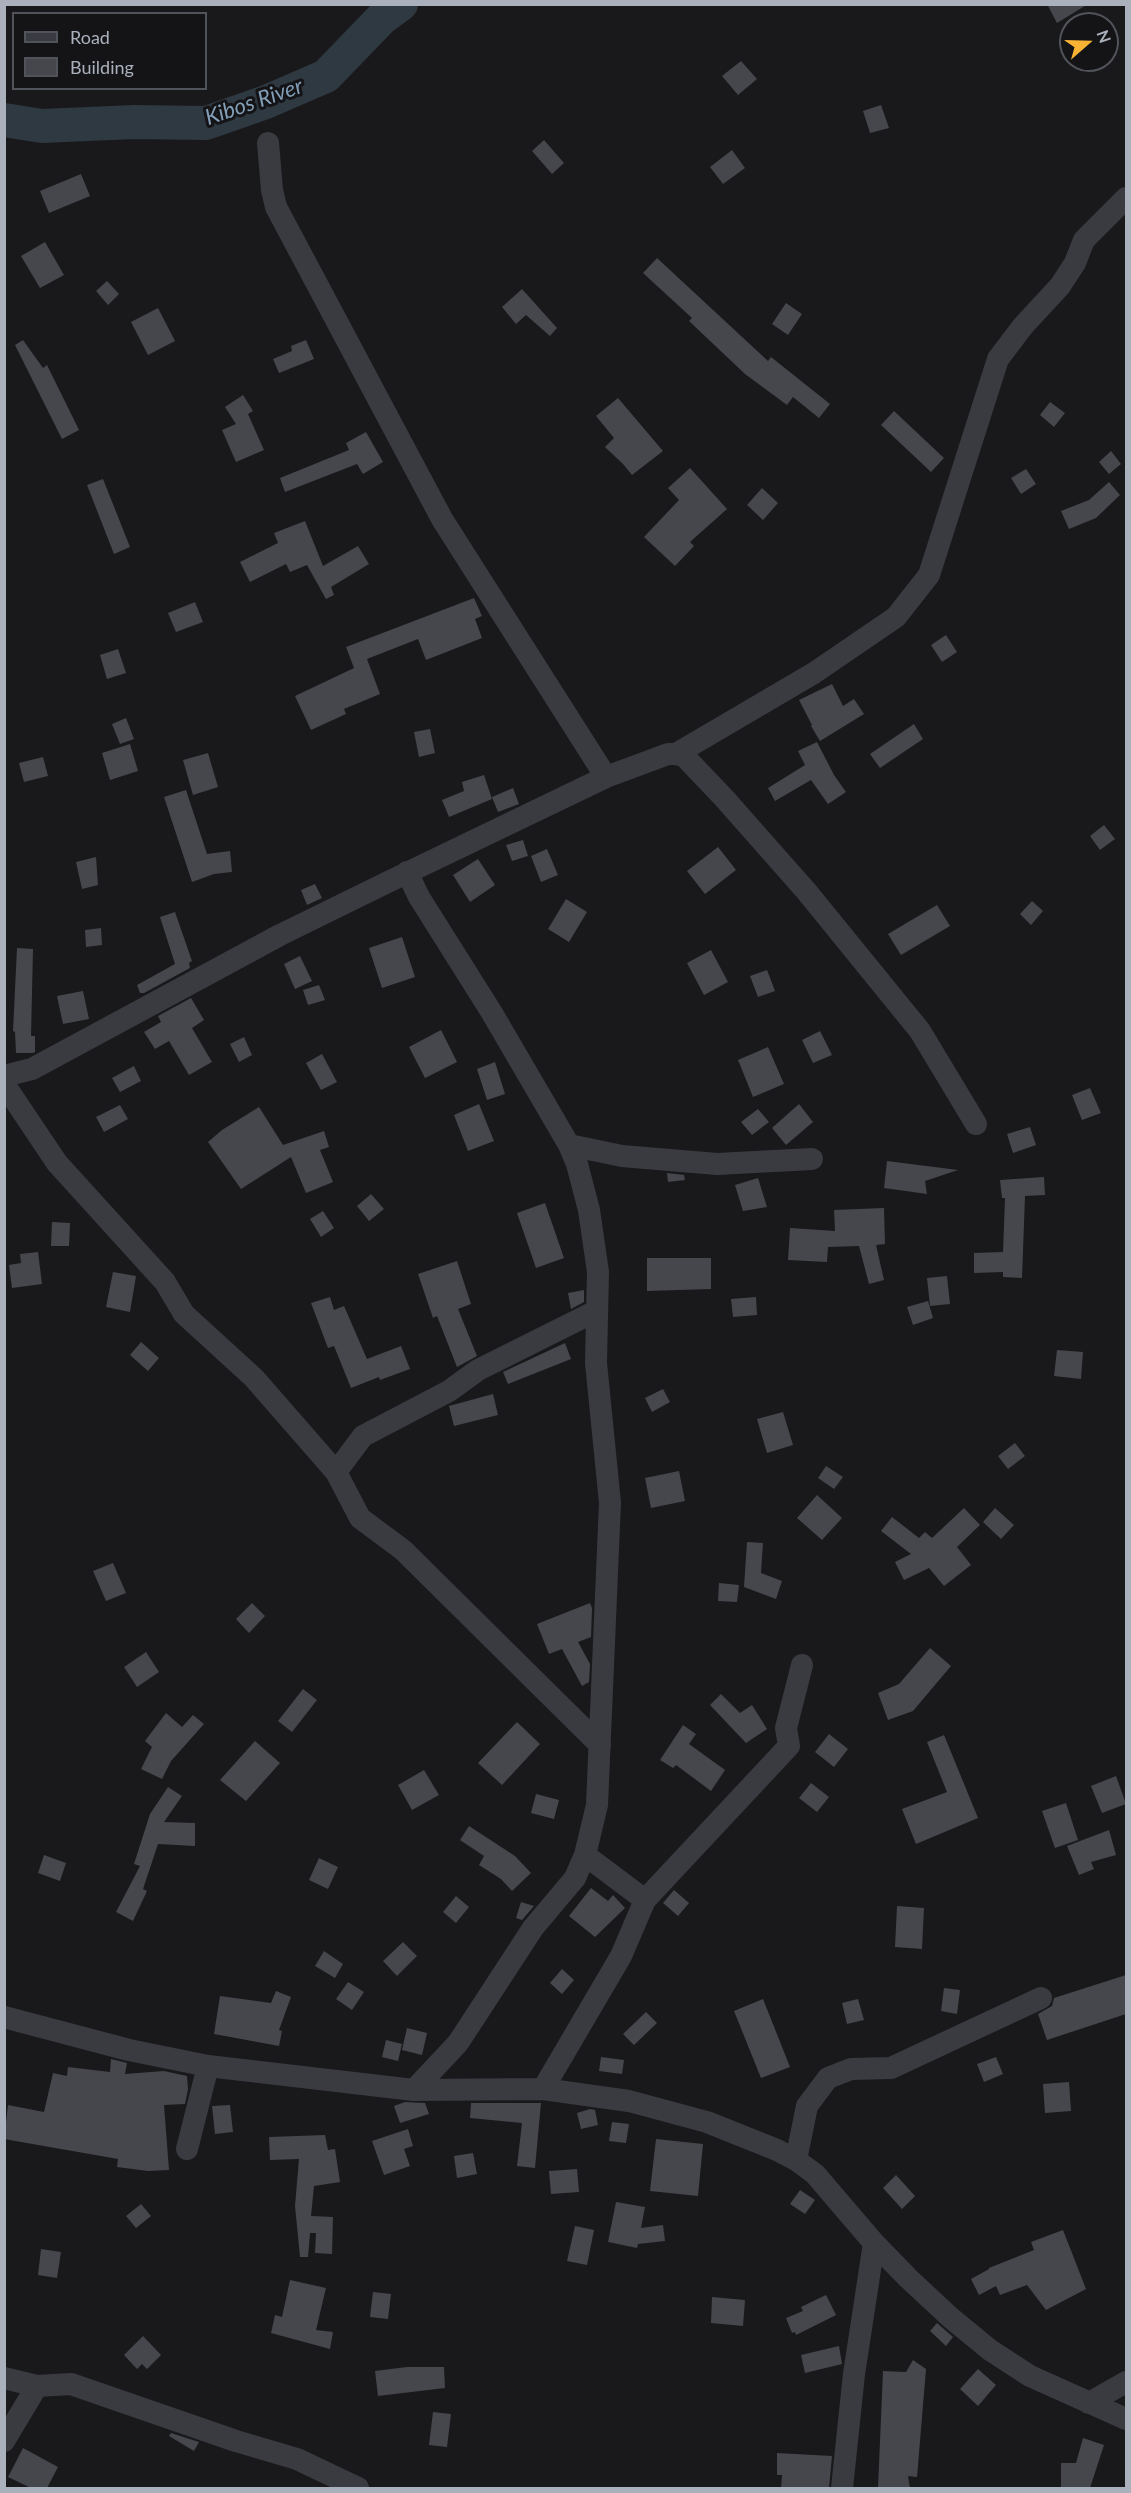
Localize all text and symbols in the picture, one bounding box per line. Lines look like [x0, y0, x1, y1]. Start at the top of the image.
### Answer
legend [12, 12, 207, 90]
north arrow [1059, 12, 1119, 72]
text: Road [70, 26, 110, 48]
text: N [1093, 27, 1116, 45]
text: Building [70, 56, 134, 78]
water label: Kibos River [202, 73, 306, 131]

